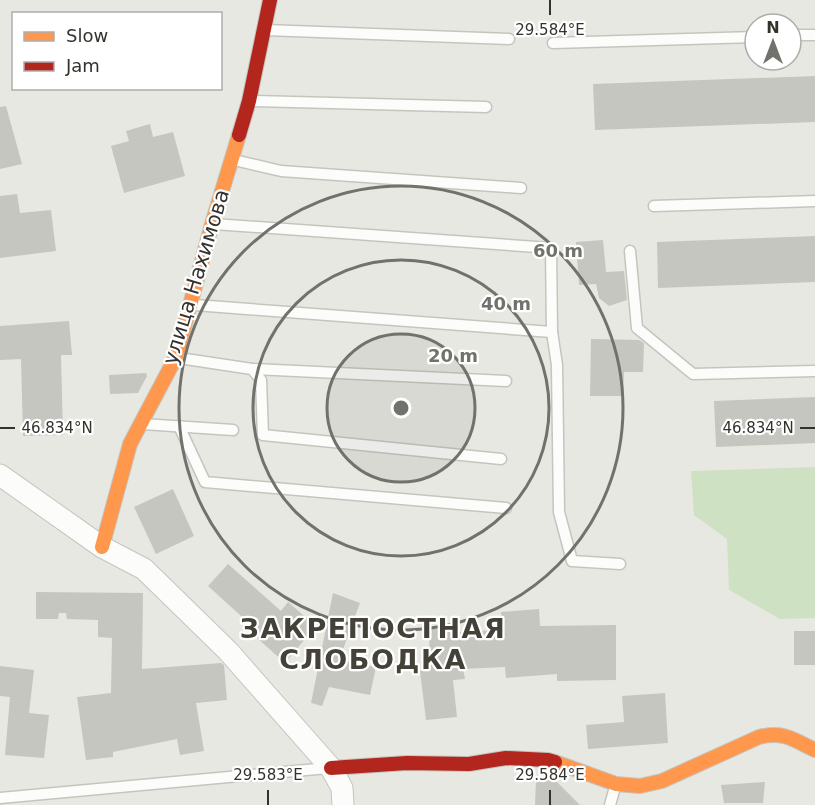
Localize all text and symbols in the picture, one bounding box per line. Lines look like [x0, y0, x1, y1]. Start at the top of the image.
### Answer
legend [12, 12, 222, 90]
north arrow [743, 12, 803, 72]
text: N [766, 18, 780, 37]
text: 29.584°E [515, 21, 585, 39]
text: Slow [66, 25, 108, 46]
text: Jam [65, 55, 100, 76]
street label: улица Нахимова [158, 186, 234, 368]
text: 60 m [533, 240, 583, 261]
text: 40 m [481, 293, 531, 314]
text: 20 m [428, 345, 478, 366]
centre of rings [391, 398, 411, 418]
text: 46.834°N [21, 419, 93, 437]
text: 46.834°N [722, 419, 794, 437]
district label: ЗАКРЕПОСТНАЯ СЛОБОДКА [240, 613, 506, 675]
text: 29.583°E [233, 766, 303, 784]
text: 29.584°E [515, 766, 585, 784]

